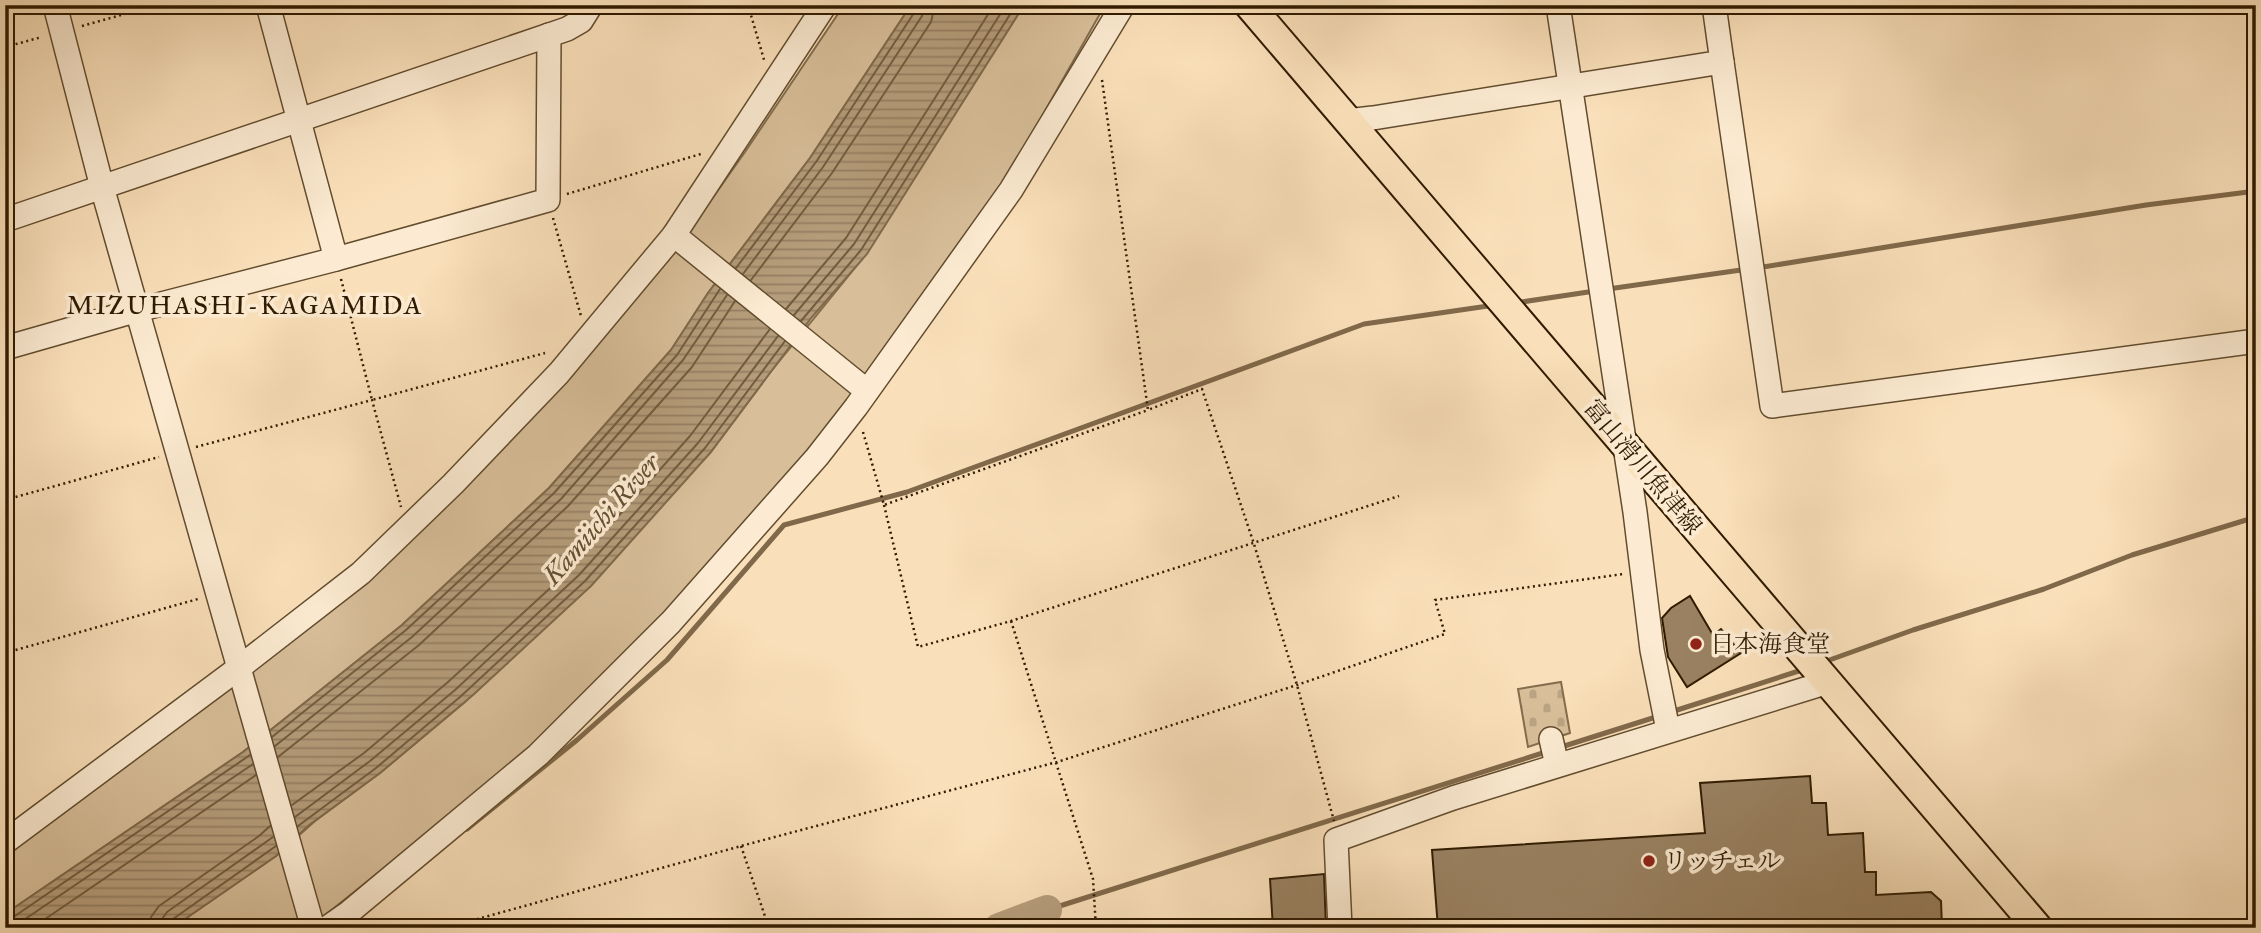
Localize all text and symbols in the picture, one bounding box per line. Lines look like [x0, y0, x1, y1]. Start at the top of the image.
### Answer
district label: MIZUHASHI-KAGAMIDA [66, 289, 424, 321]
street label: 富山滑川魚津線 [1578, 393, 1708, 541]
water label: Kamiichi River [534, 446, 667, 592]
place label: 日本海食堂 [1710, 629, 1830, 659]
marker: 日本海食堂 [1688, 636, 1704, 652]
place label: リッチェル [1663, 846, 1781, 876]
marker: リッチェル [1641, 853, 1657, 869]

